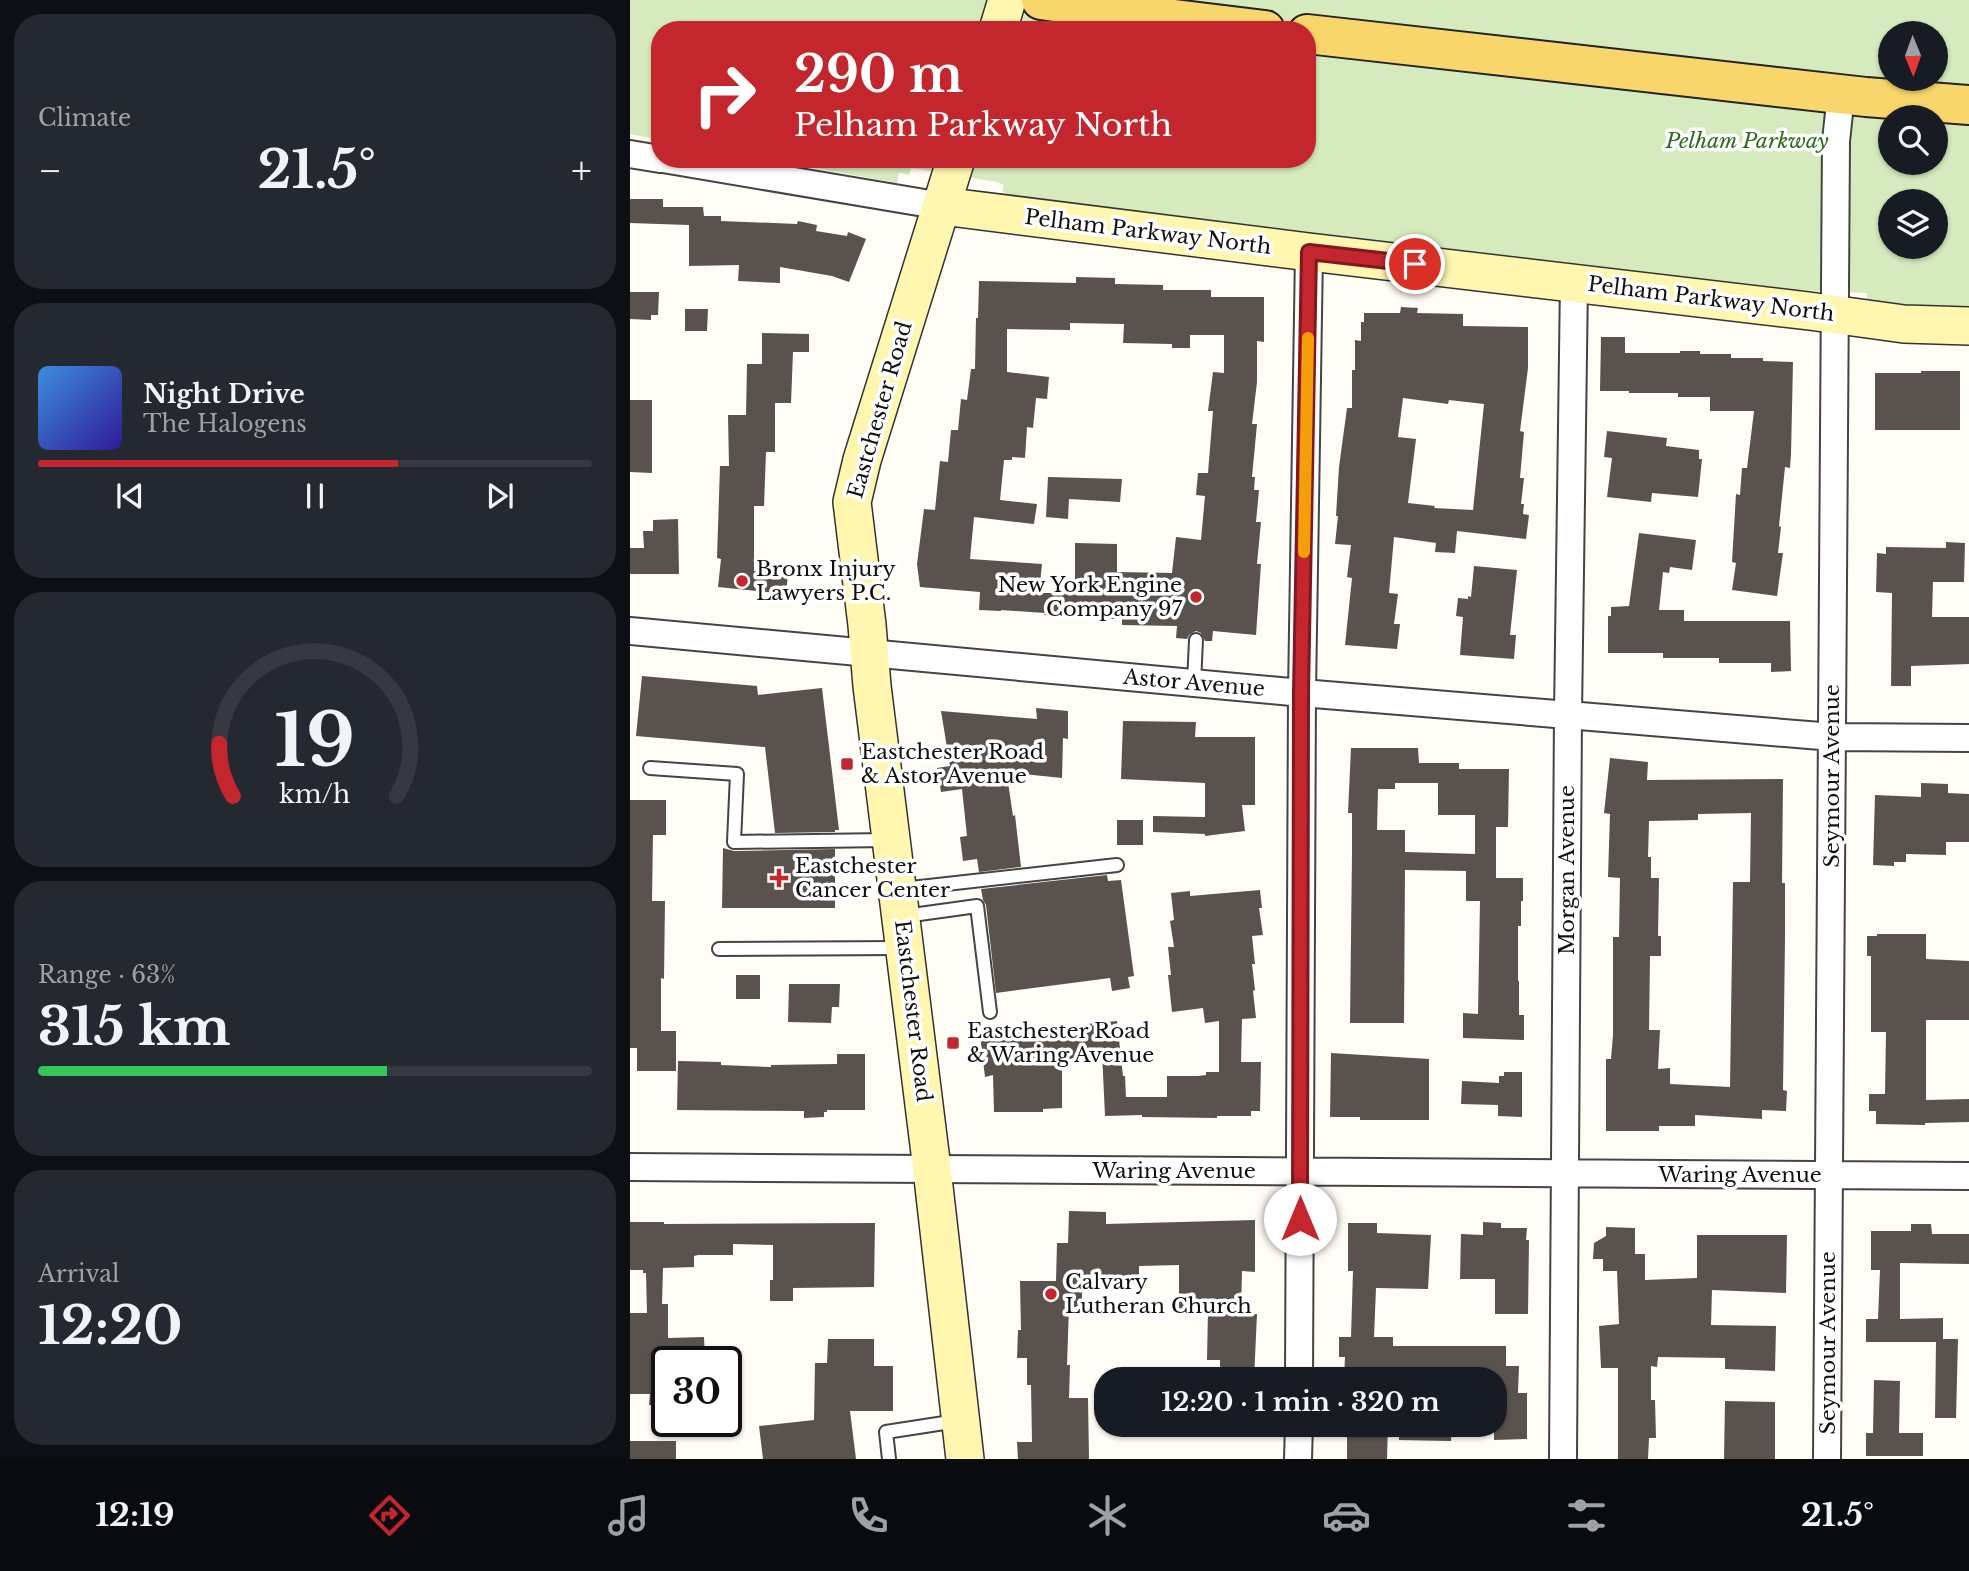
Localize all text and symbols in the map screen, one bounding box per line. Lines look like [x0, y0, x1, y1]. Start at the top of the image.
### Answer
north arrow [1878, 21, 1948, 91]
map controls [1878, 21, 1948, 259]
text: 290 m [794, 44, 963, 105]
icon: right [679, 49, 770, 140]
text: Climate [38, 104, 131, 132]
text: Pelham Parkway North [794, 105, 1172, 145]
button: search [1878, 105, 1948, 175]
park label: Pelham Parkway [1664, 128, 1829, 154]
text: 21.5° [257, 138, 376, 202]
text: − [38, 147, 62, 194]
text: + [571, 147, 592, 194]
button: layers [1878, 189, 1948, 259]
street label: Pelham Parkway North [1023, 204, 1273, 260]
pin [1385, 234, 1445, 294]
icon: arrive [1396, 245, 1434, 283]
street label: Pelham Parkway North [1586, 271, 1836, 327]
street label: Eastchester Road [842, 318, 918, 502]
text: Night Drive [143, 378, 305, 410]
text: The Halogens [143, 410, 307, 438]
icon: previous [111, 477, 149, 515]
icon: pause [296, 477, 334, 515]
icon: next [481, 477, 519, 515]
place label: Bronx Injury Lawyers P.C. [756, 556, 896, 606]
place label: New York Engine Company 97 [998, 572, 1182, 622]
marker: Bronx Injury Lawyers P.C. [734, 573, 750, 589]
marker: New York Engine Company 97 [1188, 589, 1204, 605]
street label: Astor Avenue [1121, 664, 1266, 702]
street label: Seymour Avenue [1819, 684, 1845, 868]
text: 19 [275, 695, 355, 786]
place label: Eastchester Road & Astor Avenue [861, 739, 1044, 789]
marker: Eastchester Road & Astor Avenue [839, 756, 855, 772]
text: km/h [280, 778, 350, 809]
street label: Morgan Avenue [1554, 785, 1580, 955]
place label: Eastchester Cancer Center [795, 853, 950, 903]
marker: Eastchester Cancer Center [769, 868, 789, 888]
street label: Eastchester Road [889, 919, 937, 1103]
text: Range · 63% [38, 961, 176, 989]
text: 315 km [38, 995, 231, 1059]
place label: Eastchester Road & Waring Avenue [967, 1018, 1154, 1068]
marker: Eastchester Road & Waring Avenue [945, 1035, 961, 1051]
street label: Waring Avenue [1091, 1158, 1256, 1184]
street label: Waring Avenue [1657, 1162, 1822, 1188]
position arrow [1263, 1182, 1337, 1256]
street label: Seymour Avenue [1815, 1251, 1841, 1435]
text: Arrival [38, 1260, 119, 1288]
place label: Calvary Lutheran Church [1065, 1269, 1252, 1319]
marker: Calvary Lutheran Church [1043, 1286, 1059, 1302]
text: 12:20 [38, 1294, 182, 1358]
speed limit sign: 30 [651, 1346, 742, 1437]
text: 12:20 · 1 min · 320 m [1161, 1386, 1440, 1418]
icon: directions [365, 1491, 414, 1540]
icon: music [604, 1491, 653, 1540]
icon: phone [844, 1491, 893, 1540]
icon: climate [1083, 1491, 1132, 1540]
icon: car [1322, 1491, 1371, 1540]
icon: filters [1562, 1491, 1611, 1540]
text: 12:19 [95, 1495, 175, 1535]
text: 21.5° [1801, 1495, 1874, 1535]

